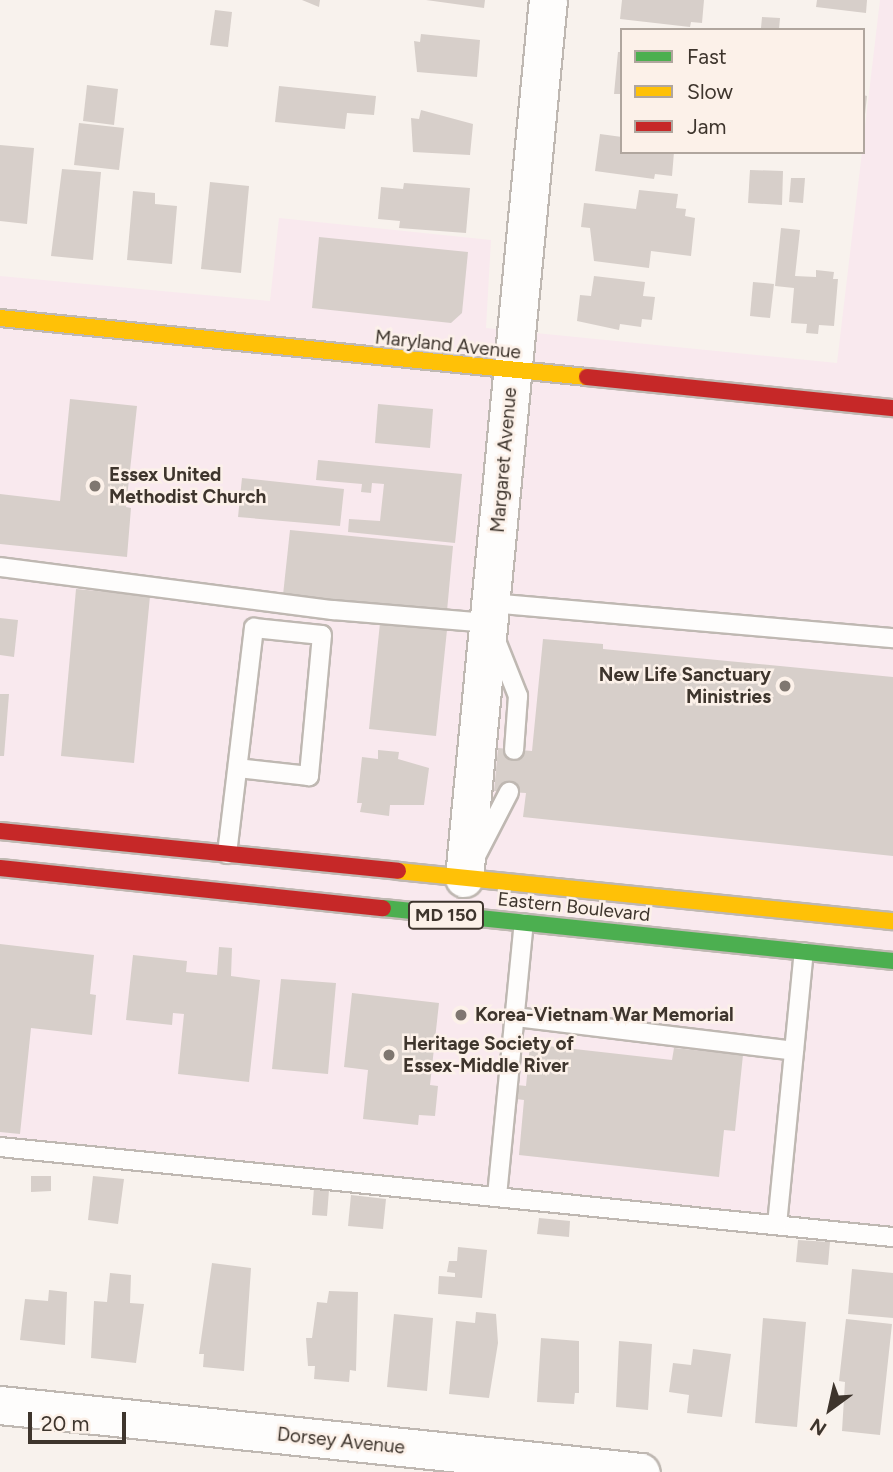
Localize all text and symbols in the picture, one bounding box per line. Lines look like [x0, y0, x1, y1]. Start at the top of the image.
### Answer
legend [620, 28, 865, 154]
text: Fast [687, 44, 727, 69]
text: Slow [687, 79, 733, 104]
text: Jam [687, 114, 726, 139]
street label: Maryland Avenue [374, 326, 522, 364]
street label: Margaret Avenue [486, 386, 522, 534]
place label: Essex United Methodist Church [109, 464, 266, 508]
marker: Essex United Methodist Church [87, 478, 103, 494]
place label: New Life Sanctuary Ministries [599, 664, 771, 708]
marker: New Life Sanctuary Ministries [777, 678, 793, 694]
street label: Eastern Boulevard [497, 888, 651, 926]
road number: MD 150 [408, 900, 485, 930]
place label: Korea-Vietnam War Memorial [475, 1004, 734, 1026]
marker: Korea-Vietnam War Memorial [453, 1007, 469, 1023]
place label: Heritage Society of Essex-Middle River [403, 1033, 574, 1077]
marker: Heritage Society of Essex-Middle River [381, 1047, 397, 1063]
north arrow [795, 1374, 865, 1444]
scale bar [32, 1398, 130, 1442]
text: 20 m [41, 1411, 89, 1436]
text: N [806, 1413, 831, 1441]
street label: Dorsey Avenue [276, 1423, 406, 1459]

